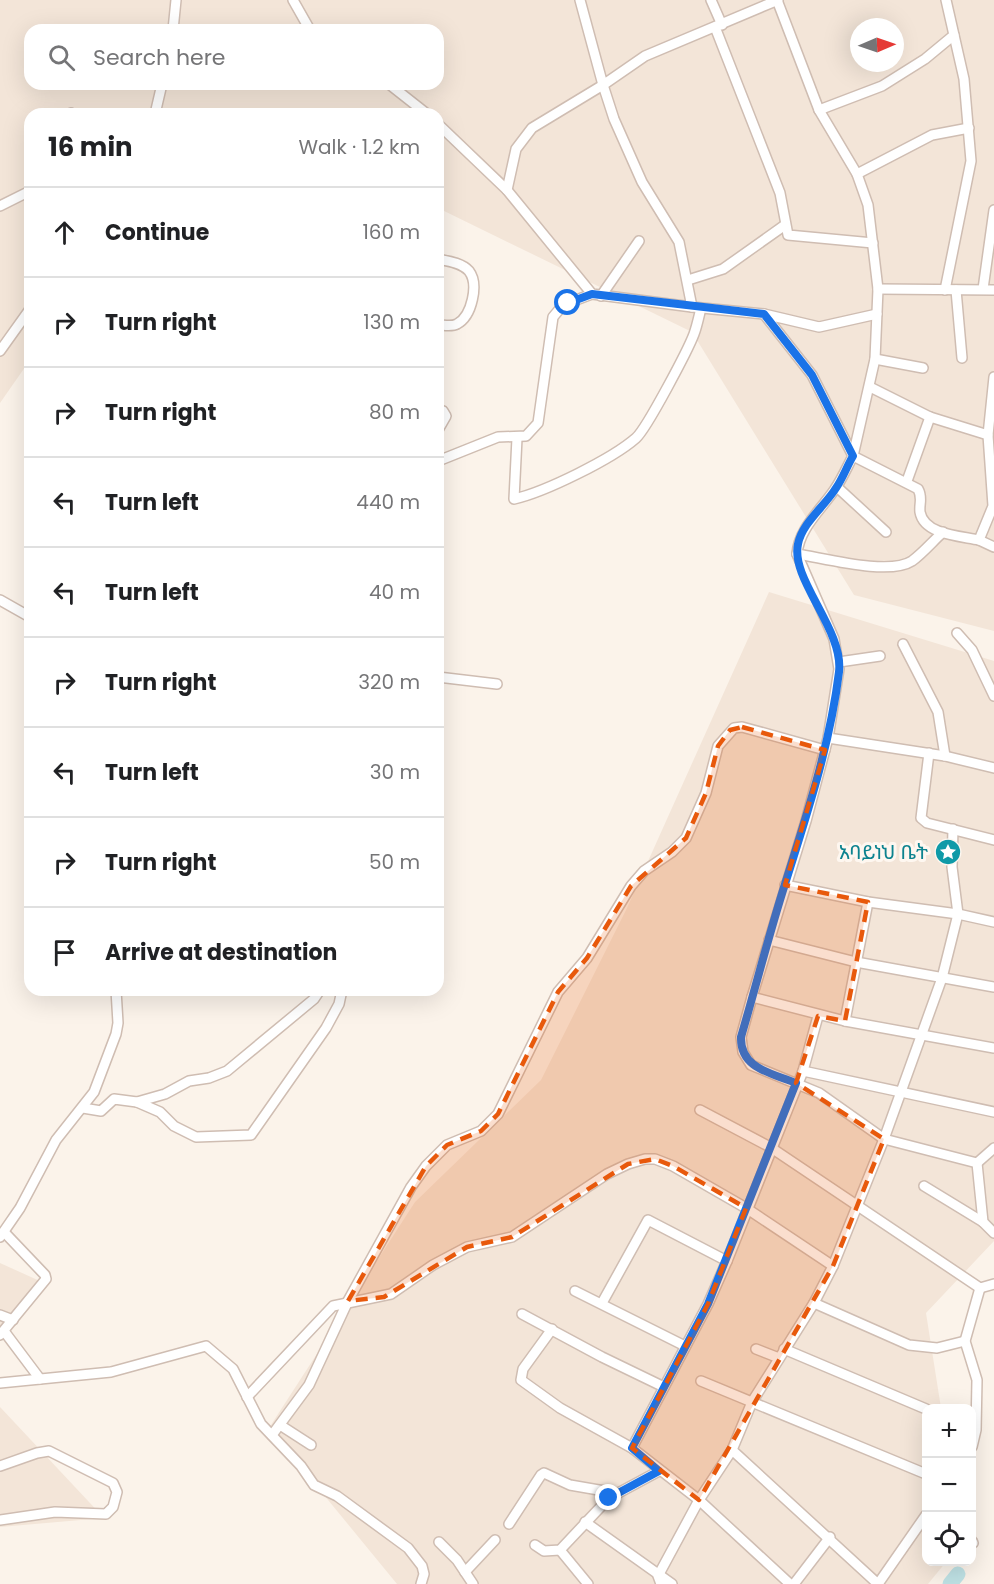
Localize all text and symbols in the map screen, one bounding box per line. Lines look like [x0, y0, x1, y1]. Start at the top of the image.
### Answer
north arrow [850, 18, 904, 72]
search box [24, 24, 444, 90]
icon: search [45, 41, 78, 74]
text: Search here [93, 42, 226, 73]
text: 16 min [48, 129, 133, 165]
text: Walk · 1.2 km [298, 133, 420, 161]
icon: ahead [48, 216, 81, 249]
text: Continue [105, 217, 209, 248]
text: 160 m [362, 218, 420, 246]
route start [554, 289, 580, 315]
icon: right [48, 306, 81, 339]
text: Turn right [105, 307, 216, 338]
text: 130 m [363, 308, 420, 336]
icon: right [48, 396, 81, 429]
text: Turn right [105, 397, 216, 428]
text: 80 m [369, 398, 420, 426]
icon: left [48, 486, 81, 519]
text: Turn left [105, 487, 199, 518]
text: 440 m [356, 488, 420, 516]
icon: left [48, 576, 81, 609]
text: Turn left [105, 577, 199, 608]
text: 40 m [369, 578, 420, 606]
icon: right [48, 666, 81, 699]
text: Turn right [105, 667, 216, 698]
text: 320 m [358, 668, 420, 696]
icon: left [48, 756, 81, 789]
text: Turn left [105, 757, 199, 788]
text: 30 m [370, 758, 420, 786]
place icon: አባይነህ ቤት [933, 837, 963, 867]
place label: አባይነህ ቤት [839, 838, 928, 866]
icon: right [48, 846, 81, 879]
text: Turn right [105, 847, 216, 878]
text: 50 m [369, 848, 420, 876]
icon: arrive [48, 936, 81, 969]
text: Arrive at destination [105, 937, 337, 968]
map controls [922, 1404, 976, 1566]
button: + [922, 1404, 976, 1458]
button: − [922, 1458, 976, 1512]
route end [595, 1484, 621, 1510]
button: locate [922, 1512, 976, 1566]

